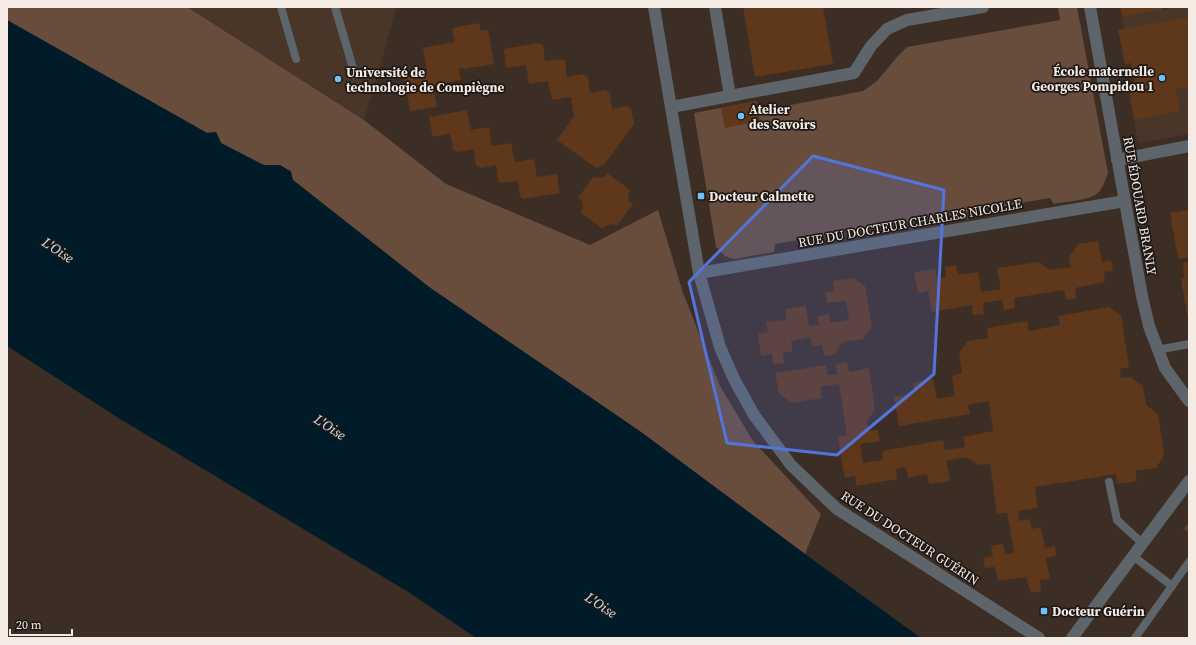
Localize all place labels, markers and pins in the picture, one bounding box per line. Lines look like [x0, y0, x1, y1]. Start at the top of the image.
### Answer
place label: École maternelle Georges Pompidou 1 [1032, 63, 1154, 95]
place label: Université de technologie de Compiègne [346, 64, 505, 96]
marker: École maternelle Georges Pompidou 1 [1157, 73, 1167, 83]
marker: Université de technologie de Compiègne [333, 74, 343, 84]
place label: Atelier des Savoirs [749, 101, 816, 133]
marker: Atelier des Savoirs [736, 111, 746, 121]
place label: Docteur Calmette [709, 188, 814, 205]
marker: Docteur Calmette [696, 191, 706, 201]
place label: Docteur Guérin [1052, 603, 1145, 620]
marker: Docteur Guérin [1039, 606, 1049, 616]

